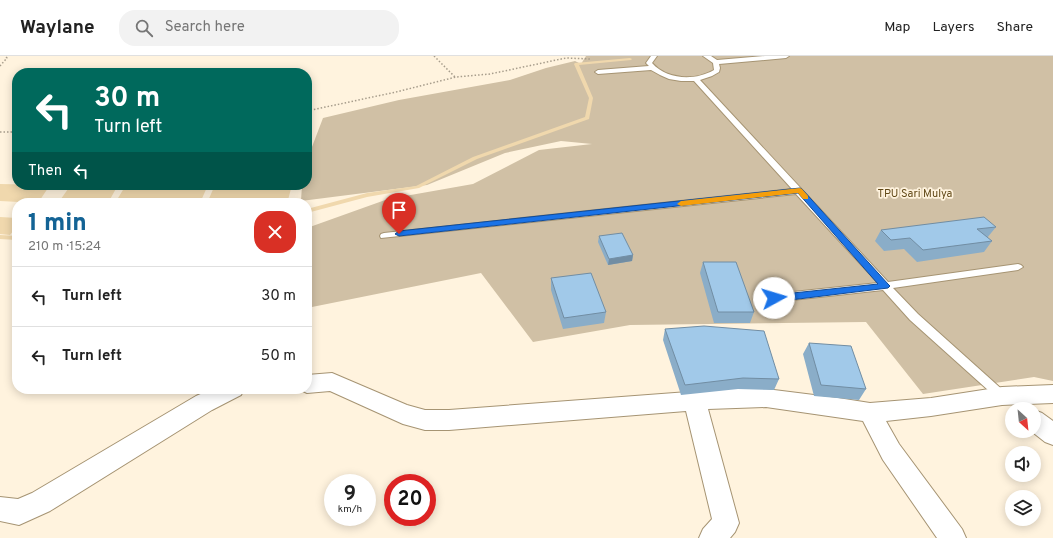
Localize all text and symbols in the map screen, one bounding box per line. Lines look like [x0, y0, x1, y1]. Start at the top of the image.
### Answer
search box [119, 10, 399, 46]
text: Waylane [20, 16, 95, 40]
icon: search [133, 17, 155, 39]
text: Search here [165, 18, 245, 37]
text: Map [884, 19, 910, 36]
text: Layers [932, 19, 974, 36]
text: Share [996, 19, 1033, 36]
text: 30 m [94, 81, 160, 117]
icon: left [28, 84, 80, 136]
text: Turn left [94, 116, 162, 139]
icon: left [70, 160, 92, 182]
text: Then [28, 162, 62, 181]
park label: TPU Sari Mulya [878, 187, 953, 201]
pin [382, 193, 416, 234]
icon: arrive [388, 199, 410, 221]
text: 1 min [28, 209, 87, 239]
button: close [254, 211, 296, 253]
text: 210 m · 15:24 [28, 239, 101, 255]
position arrow [753, 277, 795, 319]
icon: left [28, 286, 50, 308]
text: Turn left [62, 287, 122, 306]
text: 30 m [261, 287, 296, 306]
icon: left [28, 346, 50, 368]
text: Turn left [62, 347, 122, 366]
text: 50 m [261, 347, 296, 366]
north arrow [1005, 402, 1041, 438]
map controls [1005, 402, 1041, 526]
button: sound [1005, 446, 1041, 482]
speed limit sign: 20 [384, 474, 436, 526]
text: 9 [344, 482, 356, 508]
button: layers [1005, 490, 1041, 526]
text: km/h [338, 503, 362, 516]

